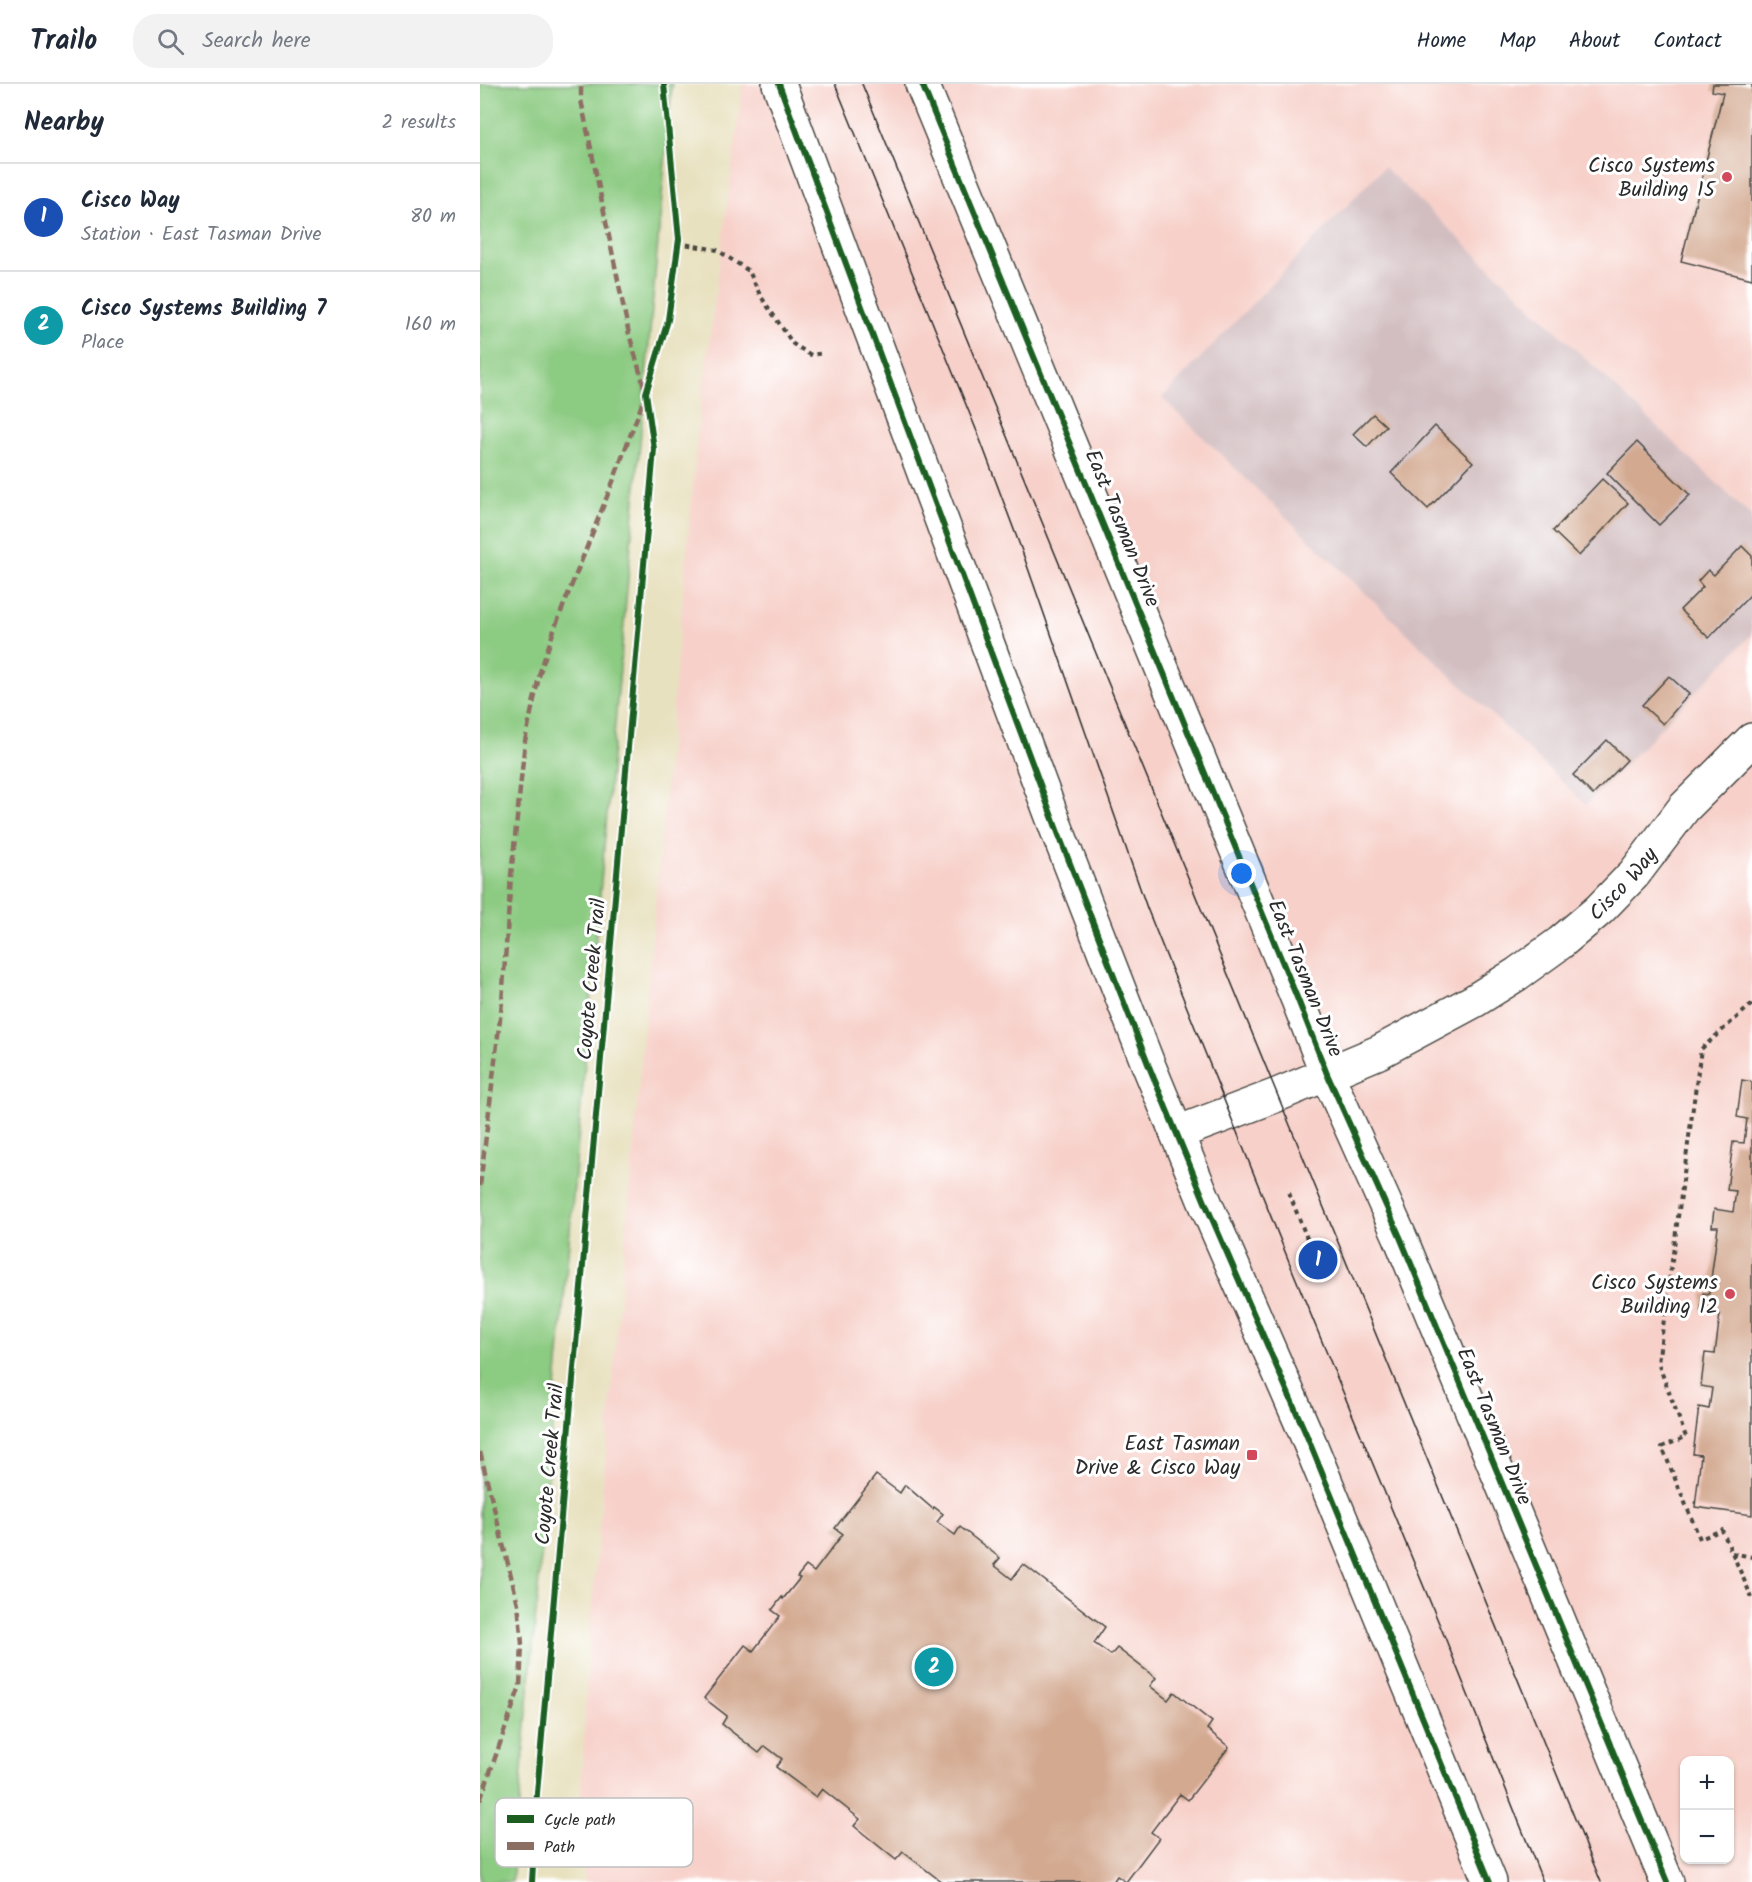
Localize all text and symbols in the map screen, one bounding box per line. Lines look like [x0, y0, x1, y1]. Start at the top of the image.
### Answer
search box [133, 14, 553, 68]
text: Trailo [30, 19, 97, 64]
text: Search here [202, 24, 311, 59]
icon: search [154, 25, 187, 58]
text: Home [1417, 25, 1466, 58]
text: Map [1499, 25, 1536, 58]
text: About [1569, 25, 1620, 58]
text: Contact [1653, 25, 1722, 58]
text: Nearby [24, 102, 104, 144]
text: 2 results [381, 107, 456, 139]
place label: Cisco Systems Building 15 [1588, 150, 1717, 207]
marker: Cisco Systems Building 15 [1720, 170, 1734, 184]
text: Cisco Way [81, 184, 180, 219]
text: 1 [40, 201, 47, 233]
text: 80 m [410, 201, 456, 233]
text: Station · East Tasman Drive [81, 219, 321, 251]
text: Cisco Systems Building 7 [81, 292, 326, 327]
text: 2 [38, 309, 49, 341]
text: 160 m [405, 309, 456, 341]
text: Place [81, 327, 124, 359]
street label: East Tasman Drive [1075, 445, 1169, 613]
street label: Cisco Way [1582, 841, 1667, 930]
your location [1227, 859, 1256, 888]
street label: East Tasman Drive [1258, 895, 1352, 1063]
street label: Coyote Creek Trail [569, 897, 616, 1061]
pin: 1 [1298, 1238, 1338, 1282]
place label: Cisco Systems Building 12 [1591, 1267, 1718, 1324]
marker: Cisco Systems Building 12 [1723, 1287, 1737, 1301]
street label: East Tasman Drive [1447, 1343, 1541, 1511]
street label: Coyote Creek Trail [527, 1382, 574, 1546]
place label: East Tasman Drive & Cisco Way [1075, 1428, 1240, 1485]
marker: East Tasman Drive & Cisco Way [1245, 1448, 1259, 1462]
pin: 2 [914, 1644, 954, 1690]
map controls [1680, 1756, 1734, 1864]
button: + [1680, 1756, 1734, 1810]
legend [495, 1798, 693, 1867]
text: Cycle path [544, 1808, 616, 1833]
button: − [1680, 1810, 1734, 1864]
text: Path [544, 1835, 575, 1860]

